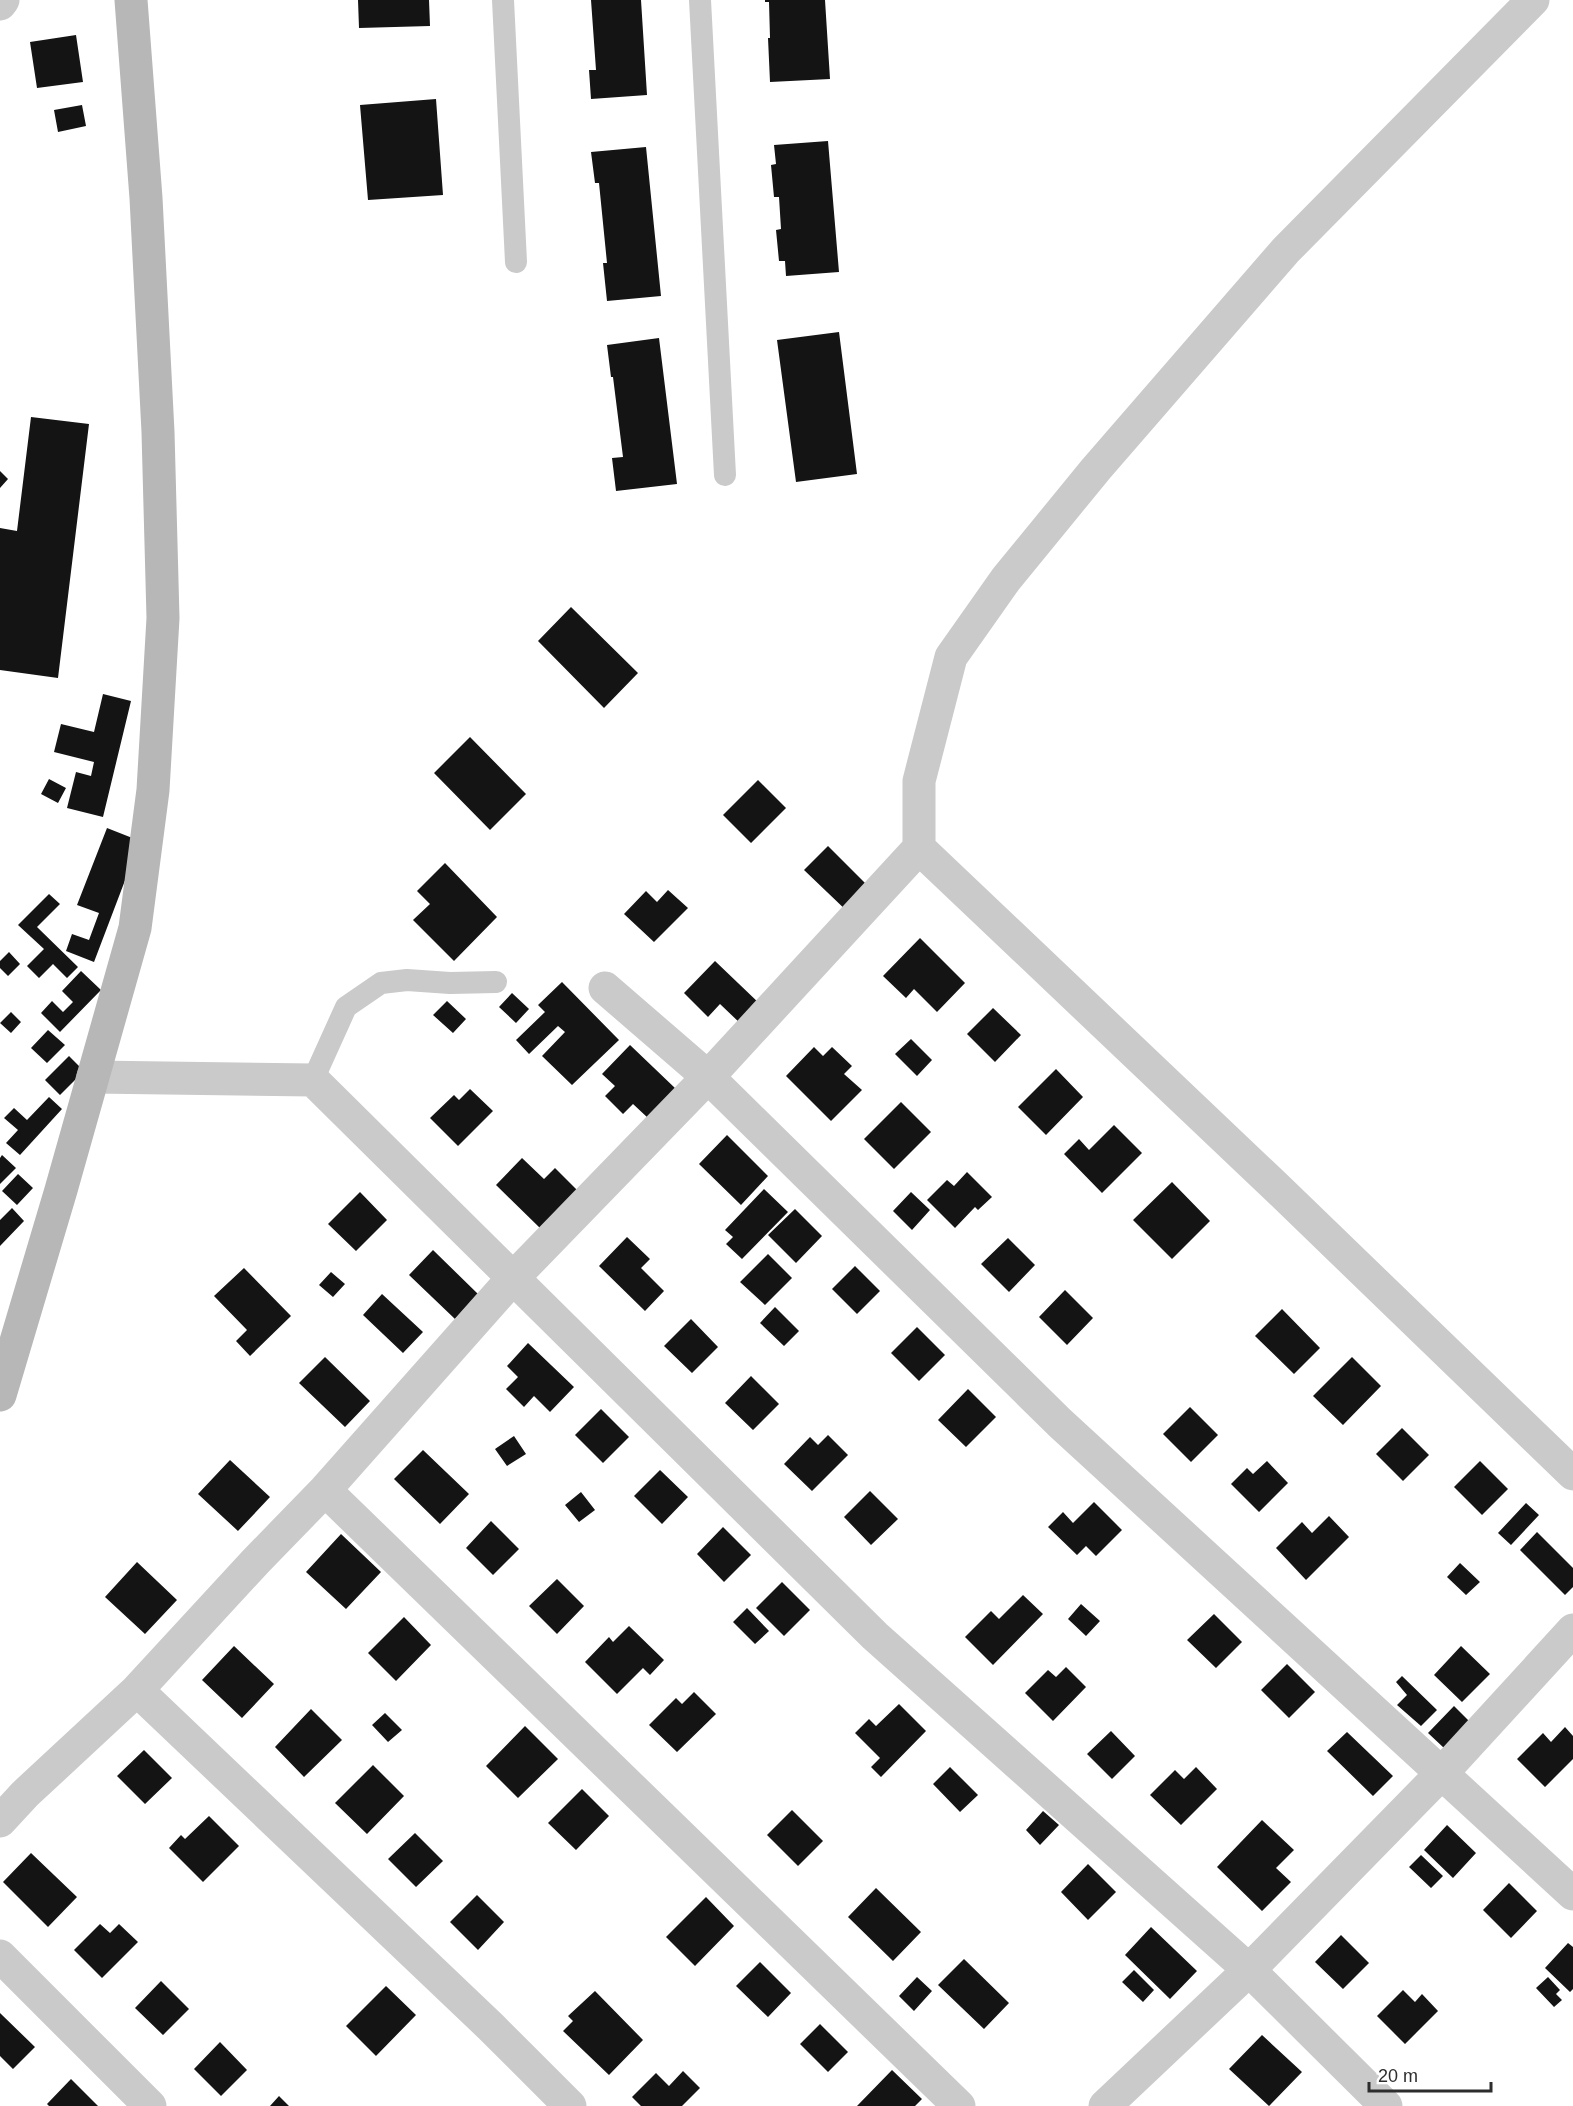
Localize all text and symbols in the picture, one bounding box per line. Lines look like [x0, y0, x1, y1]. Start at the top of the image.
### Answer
scale bar [1369, 2055, 1490, 2093]
text: 20 m [1378, 2066, 1418, 2086]

